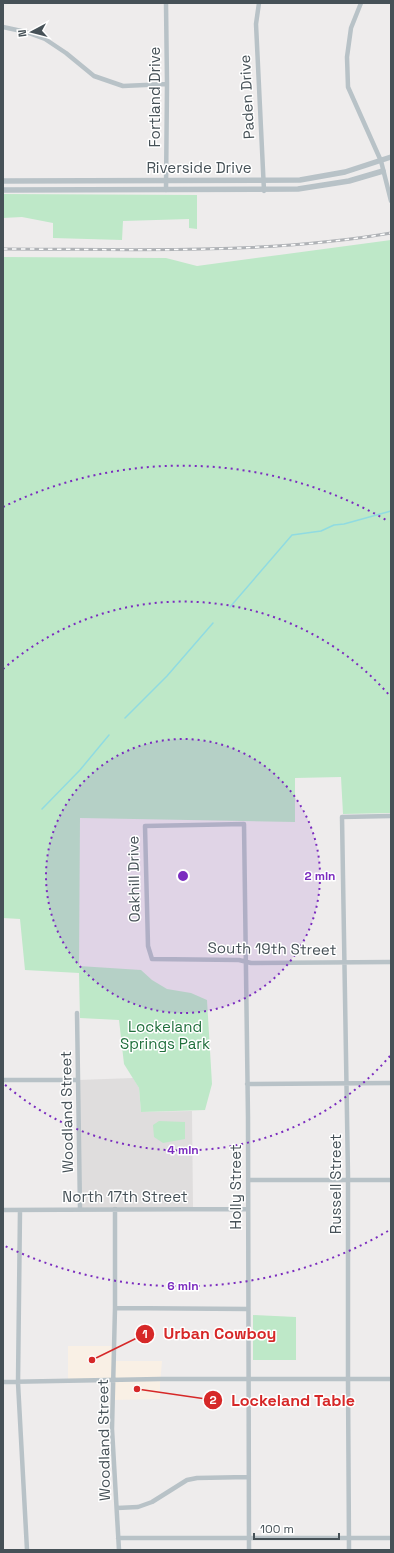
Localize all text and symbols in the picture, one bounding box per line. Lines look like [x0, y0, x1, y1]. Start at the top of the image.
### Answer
north arrow [12, 12, 52, 52]
text: N [15, 29, 29, 38]
street label: Fortland Drive [145, 46, 164, 147]
street label: Paden Drive [235, 54, 258, 140]
street label: Riverside Drive [146, 158, 252, 177]
street label: Oakhill Drive [123, 835, 144, 923]
text: 2 min [304, 868, 336, 884]
centre of rings [176, 869, 190, 883]
street label: South 19th Street [207, 938, 337, 959]
park label: Lockeland Springs Park [120, 1017, 210, 1053]
street label: Woodland Street [56, 1051, 77, 1173]
street label: Russell Street [326, 1134, 345, 1234]
text: 4 min [167, 1142, 199, 1158]
street label: Holly Street [226, 1144, 245, 1230]
street label: North 17th Street [62, 1187, 188, 1206]
text: 6 min [167, 1278, 199, 1294]
callout: Urban Cowboy [135, 1320, 284, 1348]
text: Urban Cowboy [164, 1323, 276, 1344]
text: 1 [142, 1326, 148, 1342]
street label: Woodland Street [93, 1379, 114, 1501]
callout: Lockeland Table [203, 1386, 363, 1414]
text: Lockeland Table [231, 1390, 355, 1411]
text: 2 [209, 1392, 217, 1408]
scale bar [254, 1515, 339, 1541]
text: 100 m [260, 1521, 294, 1537]

